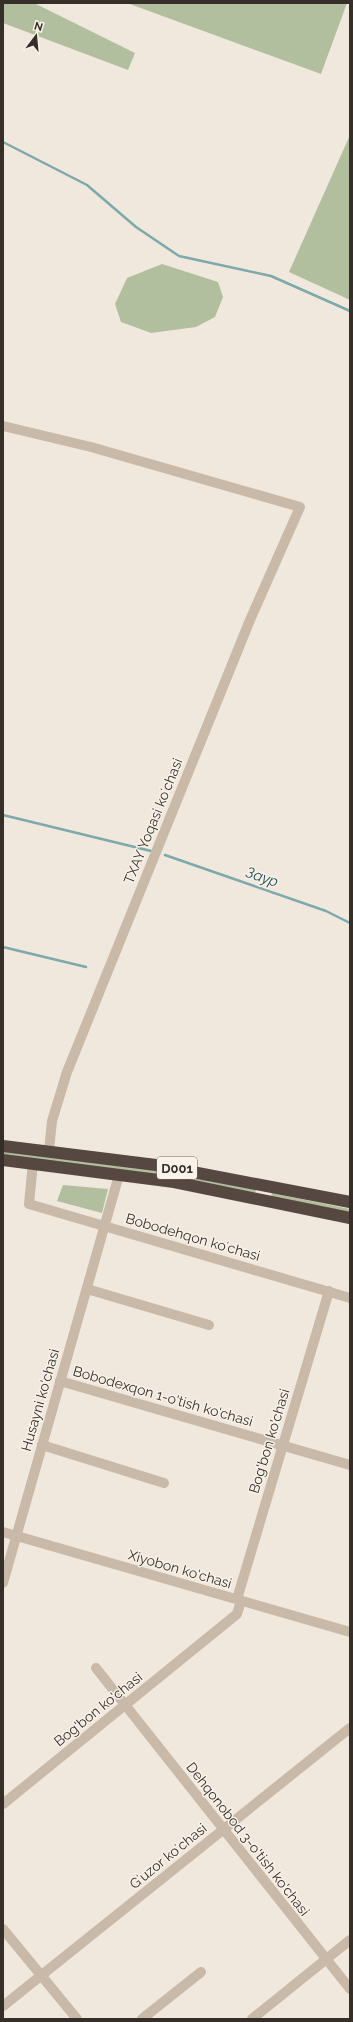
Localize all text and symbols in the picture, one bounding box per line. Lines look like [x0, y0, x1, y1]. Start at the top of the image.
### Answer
north arrow [16, 16, 56, 56]
text: N [33, 19, 44, 34]
street label: TXAY Yoqasi koʻchasi [120, 756, 186, 886]
water label: Заур [243, 863, 281, 891]
road number: D001 [157, 1157, 197, 1179]
street label: Bobodehqon koʻchasi [124, 1210, 262, 1264]
street label: Husayni ko'chasi [18, 1347, 62, 1453]
street label: Bobodexqon 1-o'tish ko'chasi [71, 1363, 255, 1429]
street label: Bog'bon ko'chasi [245, 1387, 293, 1495]
street label: Xiyobon ko'chasi [126, 1547, 234, 1591]
street label: Bog'bon ko'chasi [51, 1669, 145, 1749]
street label: Dehqonobod 3-o'tish ko'chasi [183, 1759, 313, 1919]
street label: Gʻuzor koʻchasi [126, 1820, 210, 1892]

